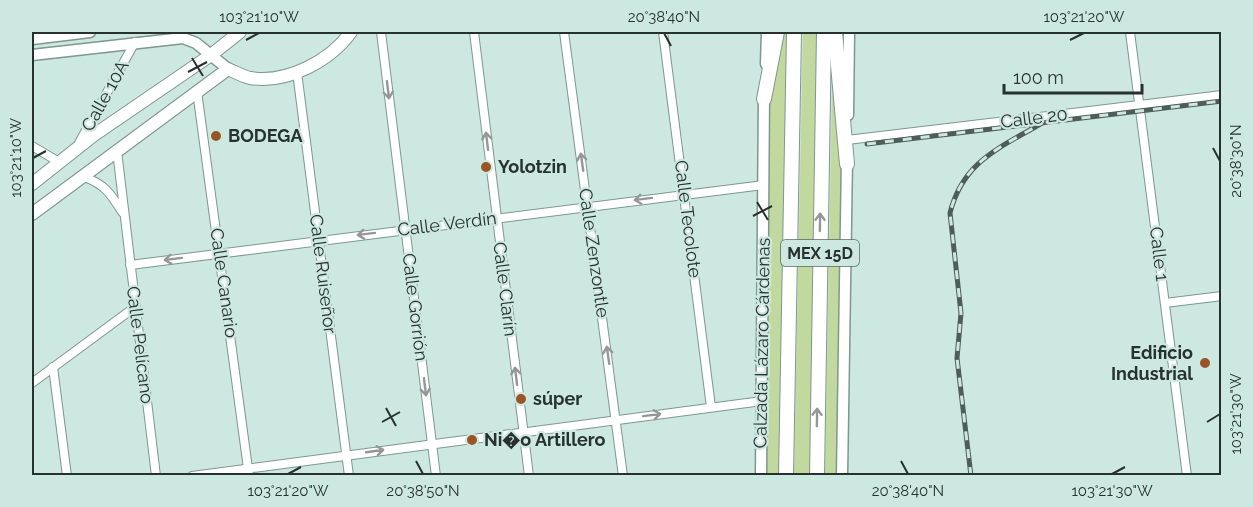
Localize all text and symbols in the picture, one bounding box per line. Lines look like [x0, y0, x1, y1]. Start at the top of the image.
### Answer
text: 103°21'10"W [219, 8, 299, 26]
text: 20°38'40"N [628, 8, 700, 26]
text: 103°21'20"W [1043, 8, 1125, 26]
street label: Calle 10A [77, 57, 133, 135]
scale bar [1004, 57, 1142, 95]
text: 100 m [1013, 67, 1064, 88]
one-way arrow [383, 79, 394, 99]
street label: Calle 20 [999, 103, 1069, 132]
text: 103°21'10"W [7, 118, 25, 198]
text: 20°38'30"N [1227, 124, 1245, 198]
place label: BODEGA [228, 125, 303, 146]
marker: BODEGA [209, 129, 223, 143]
one-way arrow [481, 131, 492, 151]
one-way arrow [576, 152, 587, 172]
place label: Yolotzin [498, 156, 567, 177]
street label: Calle Tecolote [671, 159, 706, 279]
marker: Yolotzin [479, 160, 493, 174]
street label: Calle Zenzontle [575, 187, 614, 319]
one-way arrow [634, 194, 653, 205]
street label: Calle Verdín [396, 207, 498, 240]
street label: Calle Ruiseñor [306, 213, 341, 336]
one-way arrow [815, 213, 826, 233]
street label: Calle 1 [1146, 225, 1173, 283]
street label: Calle Canario [206, 227, 243, 339]
one-way arrow [357, 229, 377, 240]
street label: Calzada Lázaro Cárdenas [749, 237, 774, 448]
road number: MEX 15D [781, 240, 859, 266]
street label: Calle Clarín [489, 241, 522, 337]
street label: Calle Gorrión [398, 252, 433, 362]
one-way arrow [163, 254, 183, 265]
street label: Calle Pelícano [123, 285, 158, 405]
place label: Edificio Industrial [1111, 342, 1193, 384]
one-way arrow [602, 346, 613, 365]
marker: Edificio Industrial [1198, 356, 1212, 370]
one-way arrow [510, 366, 521, 386]
text: 103°21'30"W [1227, 373, 1245, 455]
one-way arrow [419, 377, 430, 397]
place label: súper [533, 388, 582, 409]
marker: súper [514, 392, 528, 406]
one-way arrow [811, 408, 823, 428]
one-way arrow [642, 409, 661, 420]
place label: Ni�o Artillero [484, 429, 606, 450]
marker: Ni�o Artillero [465, 433, 479, 447]
one-way arrow [365, 445, 385, 456]
text: 103°21'20"W [247, 482, 329, 500]
text: 20°38'50"N [386, 482, 460, 500]
text: 20°38'40"N [872, 482, 944, 500]
text: 103°21'30"W [1071, 482, 1153, 500]

